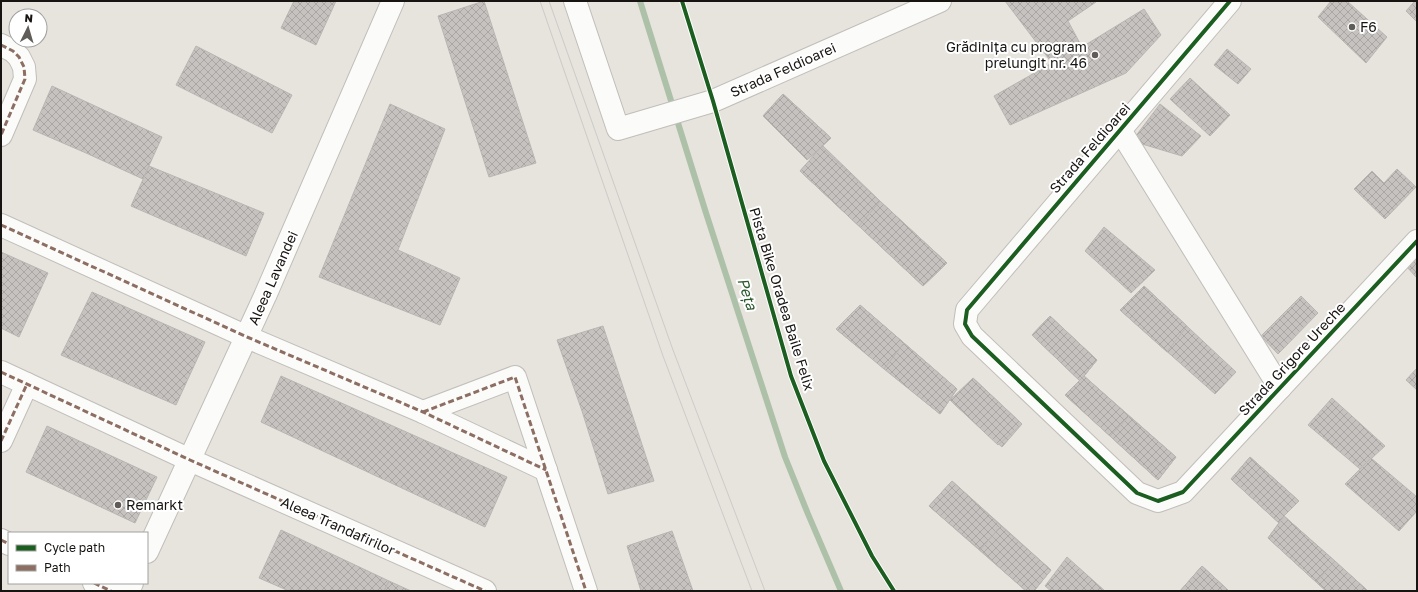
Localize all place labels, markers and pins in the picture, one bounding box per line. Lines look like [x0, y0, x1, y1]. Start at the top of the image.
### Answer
place label: F6 [1360, 18, 1377, 35]
marker: F6 [1347, 22, 1357, 32]
place label: Grădinița cu program prelungit nr. 46 [946, 38, 1087, 71]
marker: Grădinița cu program prelungit nr. 46 [1090, 50, 1100, 60]
place label: Remarkt [126, 496, 183, 513]
marker: Remarkt [113, 500, 123, 510]

